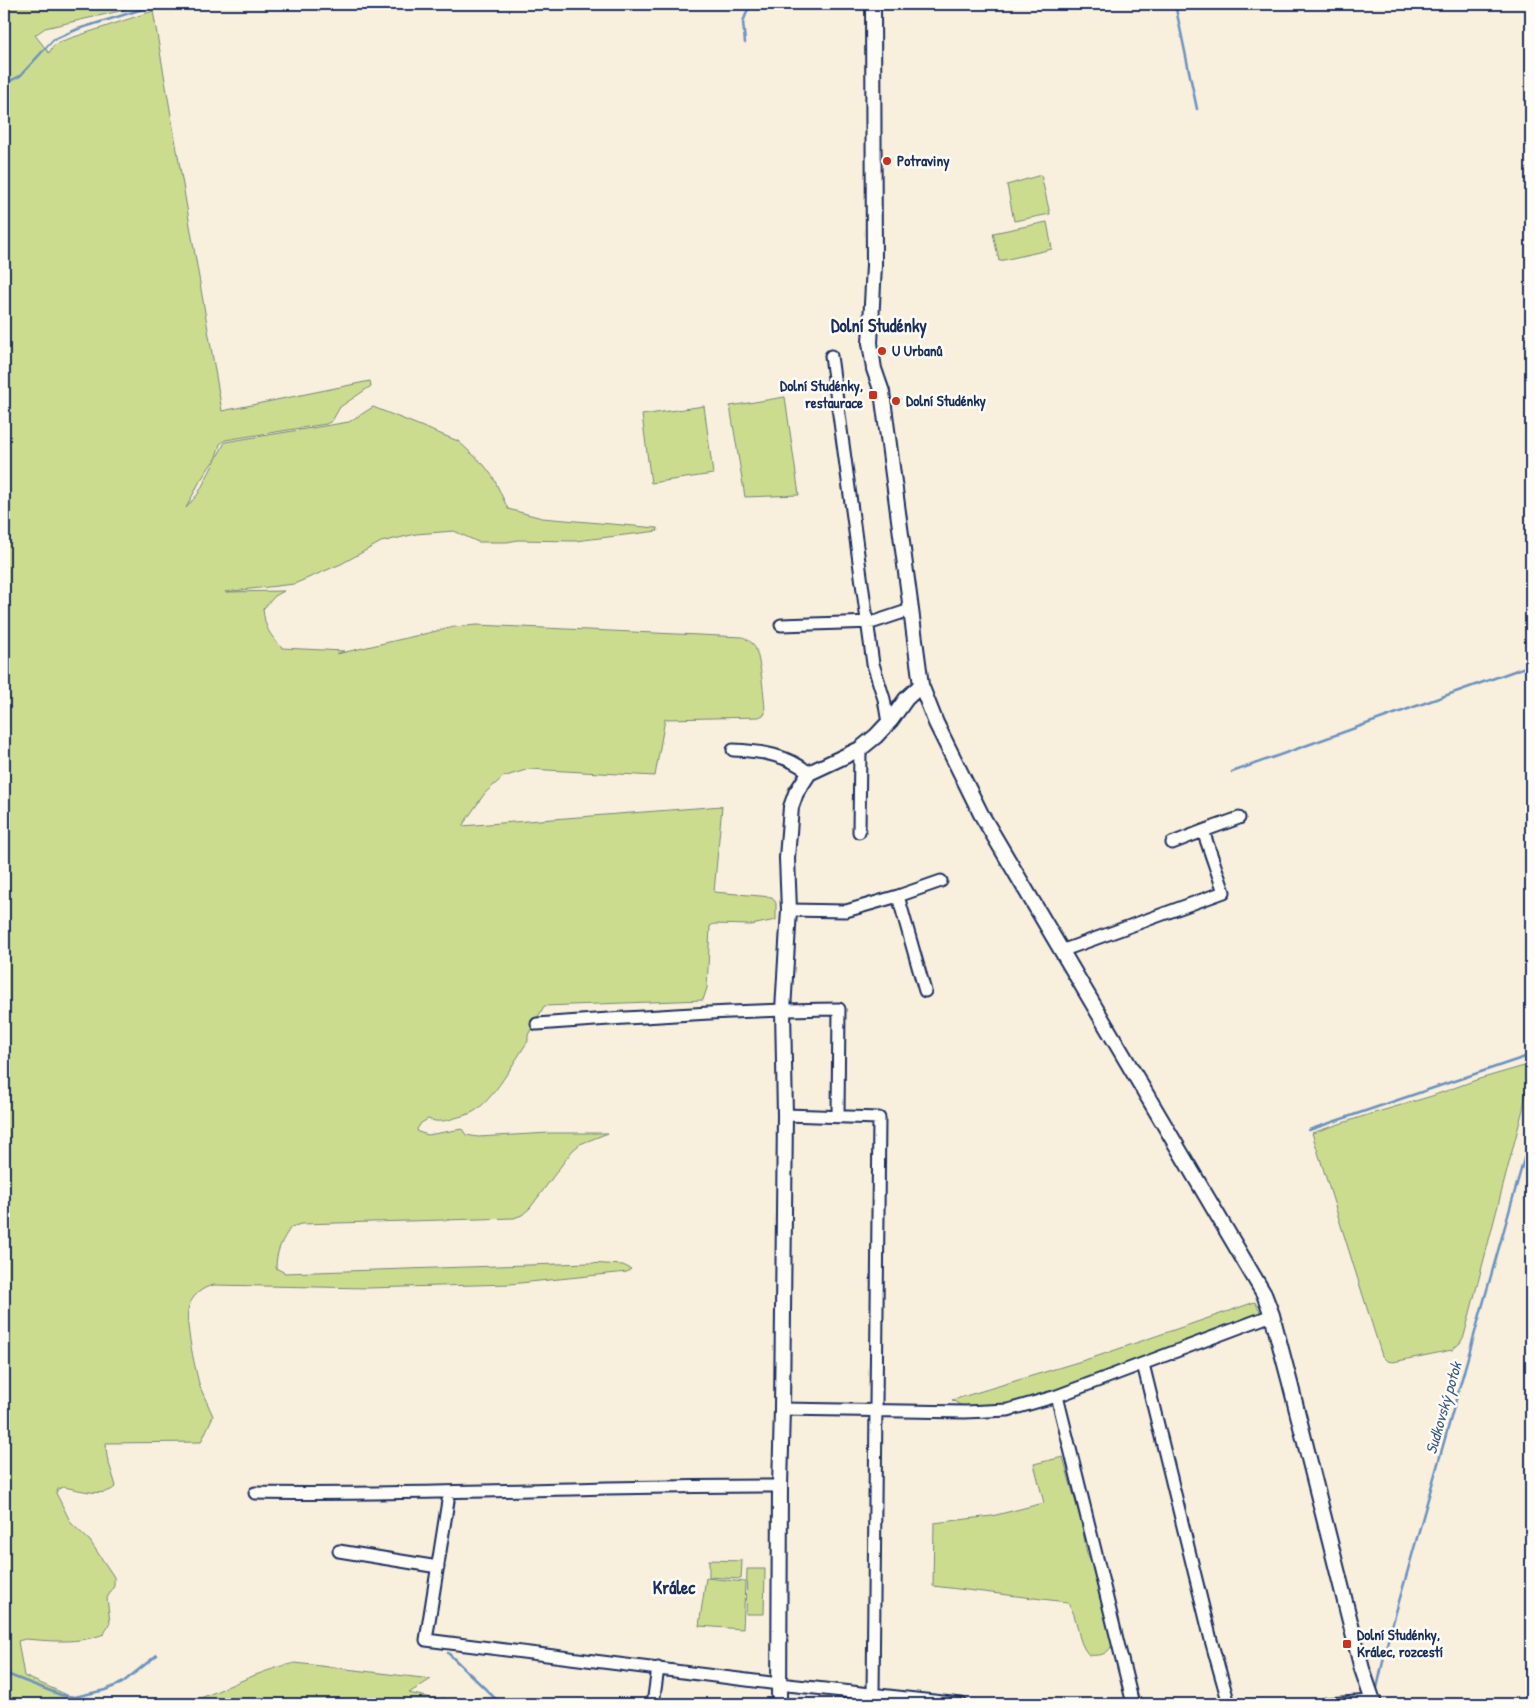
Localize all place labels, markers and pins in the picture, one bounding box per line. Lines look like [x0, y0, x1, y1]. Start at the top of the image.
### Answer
place label: Potraviny [897, 150, 950, 172]
marker: Potraviny [881, 155, 893, 167]
place label: U Urbanů [892, 340, 944, 361]
marker: U Urbanů [876, 345, 888, 357]
place label: Dolní Studénky, restaurace [780, 375, 863, 413]
marker: Dolní Studénky, restaurace [867, 389, 879, 401]
place label: Dolní Studénky [906, 390, 987, 412]
marker: Dolní Studénky [890, 395, 902, 407]
place label: Dolní Studénky, Králec, rozcestí [1357, 1624, 1443, 1662]
marker: Dolní Studénky, Králec, rozcestí [1341, 1638, 1353, 1650]

